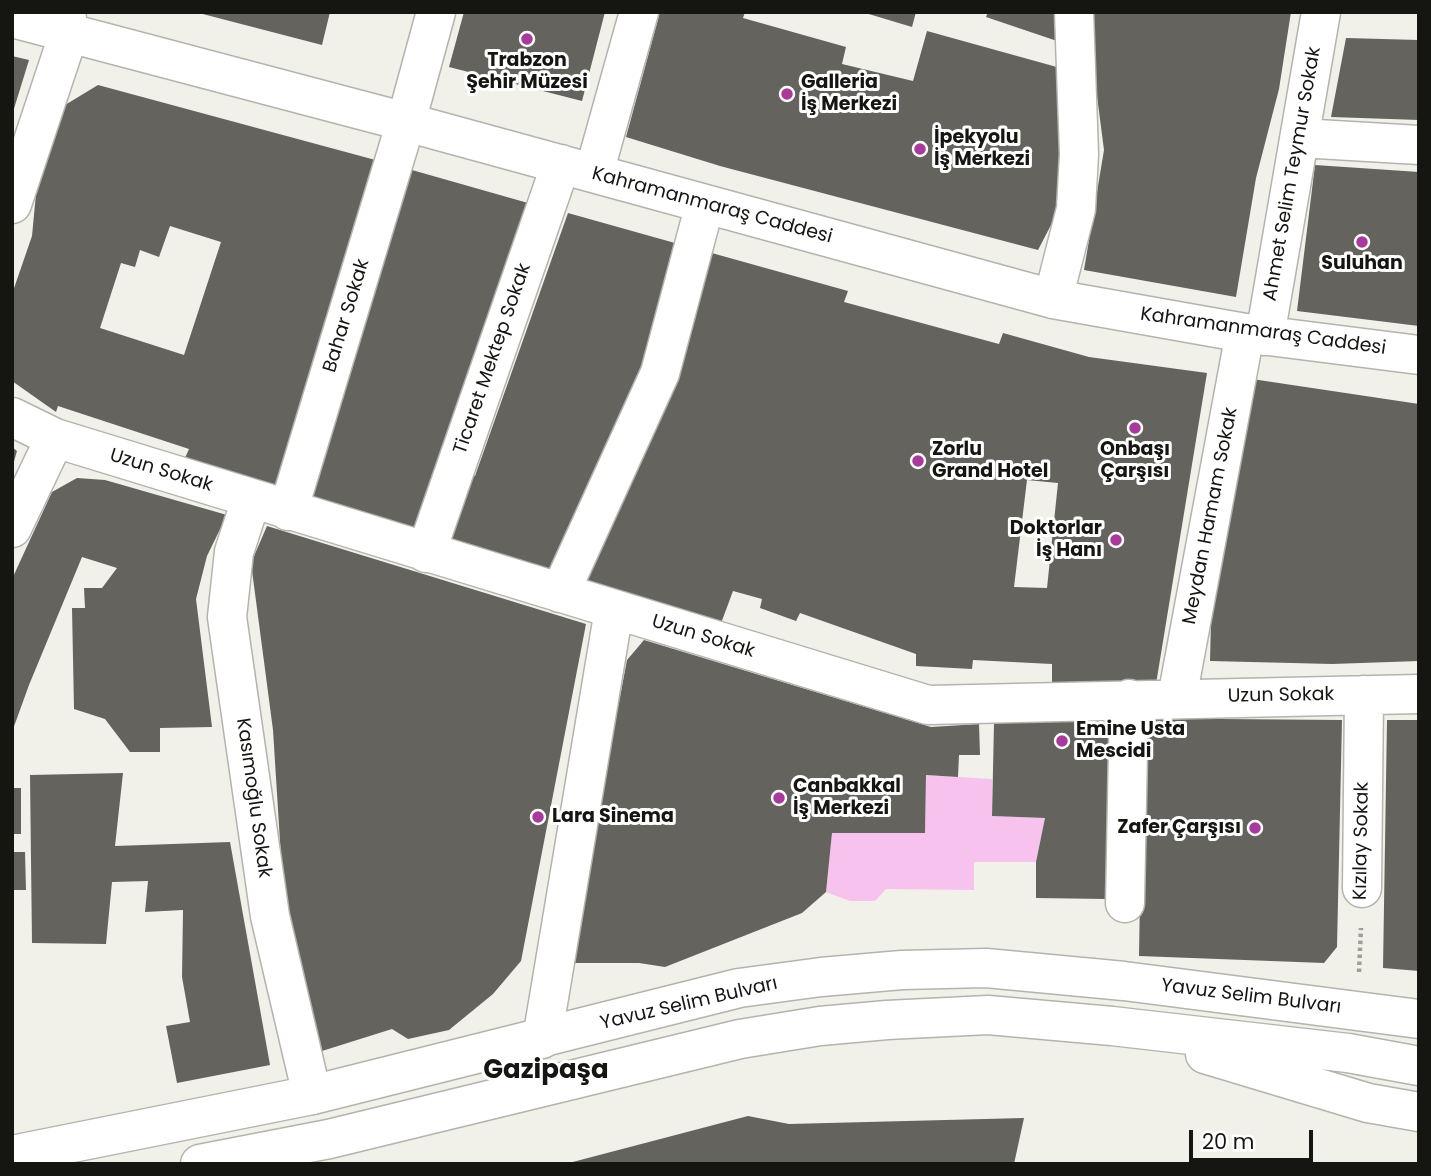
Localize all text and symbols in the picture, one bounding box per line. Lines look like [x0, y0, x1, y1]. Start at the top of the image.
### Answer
marker: Trabzon Şehir Müzesi [519, 31, 535, 47]
street label: Ahmet Selim Teymur Sokak [1259, 45, 1327, 303]
place label: Trabzon Şehir Müzesi [466, 50, 588, 94]
place label: Galleria İş Merkezi [801, 72, 897, 116]
marker: Galleria İş Merkezi [779, 86, 795, 102]
place label: İpekyolu İş Merkezi [934, 127, 1030, 171]
marker: İpekyolu İş Merkezi [912, 141, 928, 157]
street label: Kahramanmaraş Caddesi [589, 163, 835, 249]
marker: Suluhan [1354, 234, 1370, 250]
place label: Suluhan [1321, 253, 1403, 275]
street label: Bahar Sokak [319, 257, 375, 375]
street label: Ticaret Mektep Sokak [450, 261, 536, 457]
street label: Kahramanmaraş Caddesi [1139, 303, 1387, 361]
street label: Meydan Hamam Sokak [1179, 406, 1243, 626]
marker: Onbaşı Çarşısı [1127, 420, 1143, 436]
place label: Zorlu Grand Hotel [932, 439, 1048, 483]
place label: Onbaşı Çarşısı [1100, 439, 1170, 483]
street label: Uzun Sokak [107, 445, 215, 497]
marker: Zorlu Grand Hotel [910, 453, 926, 469]
place label: Doktorlar İş Hanı [1010, 518, 1102, 562]
marker: Doktorlar İş Hanı [1108, 532, 1124, 548]
street label: Uzun Sokak [649, 611, 757, 663]
street label: Uzun Sokak [1228, 684, 1334, 708]
street label: Kasımoğlu Sokak [231, 717, 275, 879]
place label: Emine Usta Mescidi [1076, 719, 1185, 763]
marker: Emine Usta Mescidi [1054, 733, 1070, 749]
place label: Canbakkal İş Merkezi [793, 776, 901, 820]
street label: Kızılay Sokak [1350, 782, 1374, 900]
marker: Canbakkal İş Merkezi [771, 790, 787, 806]
place label: Lara Sinema [552, 806, 674, 828]
marker: Lara Sinema [530, 809, 546, 825]
place label: Zafer Çarşısı [1117, 817, 1241, 839]
marker: Zafer Çarşısı [1247, 820, 1263, 836]
street label: Yavuz Selim Bulvarı [598, 973, 780, 1035]
street label: Yavuz Selim Bulvarı [1160, 975, 1342, 1019]
district label: Gazipaşa [483, 1055, 609, 1087]
scale bar [1193, 1116, 1317, 1160]
text: 20 m [1202, 1127, 1255, 1156]

